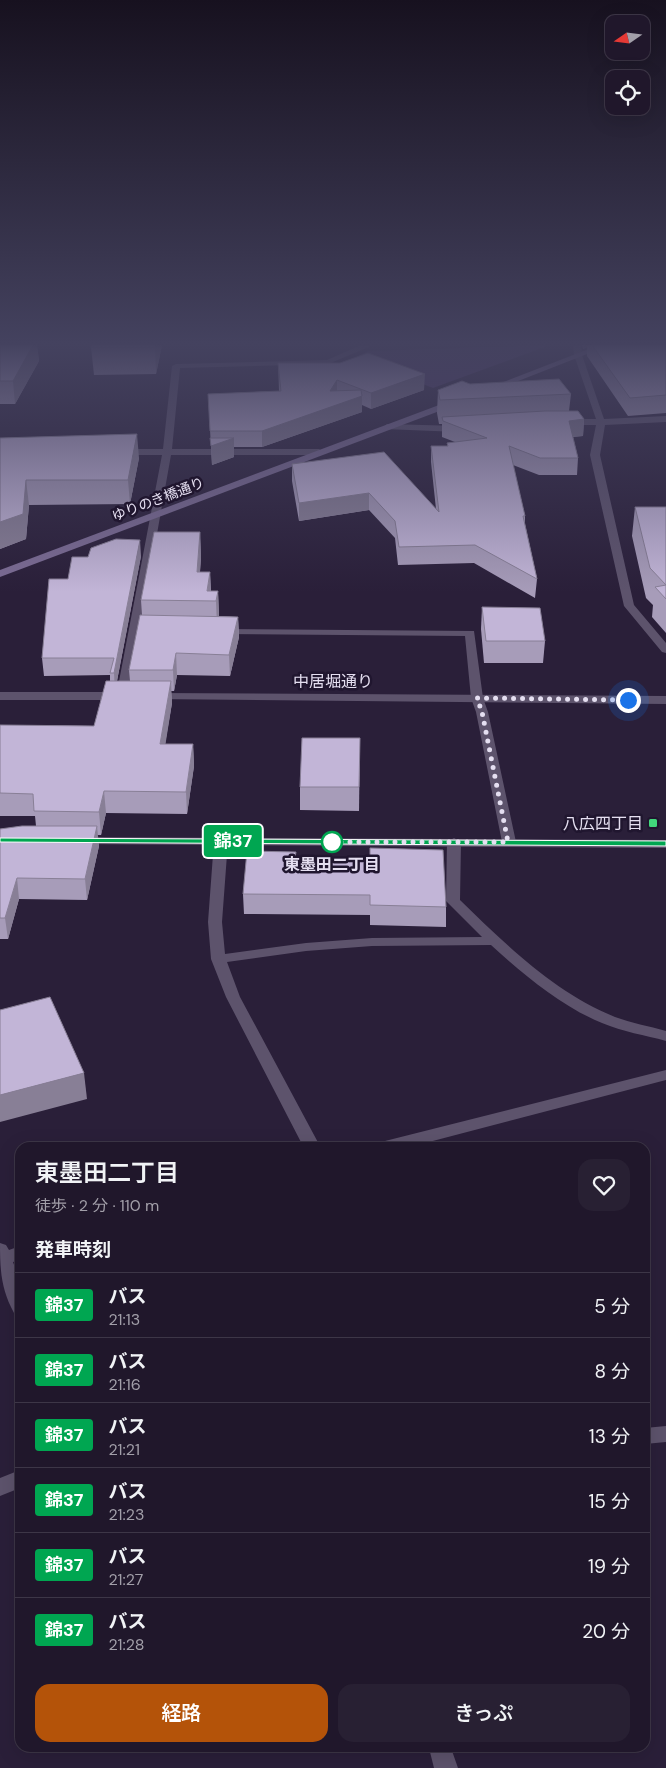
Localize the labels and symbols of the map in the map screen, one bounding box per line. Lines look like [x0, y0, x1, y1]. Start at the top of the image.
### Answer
north arrow [605, 15, 650, 60]
street label: ゆりのき橋通り [109, 473, 207, 525]
street label: 中居堀通り [293, 671, 373, 692]
your location [616, 688, 641, 713]
place label: 八広四丁目 [563, 813, 643, 834]
marker: 八広四丁目 [647, 817, 659, 829]
line badge: 錦37 [204, 825, 262, 857]
marker: 東墨田二丁目 [321, 831, 343, 853]
place label: 東墨田二丁目 [284, 854, 380, 875]

